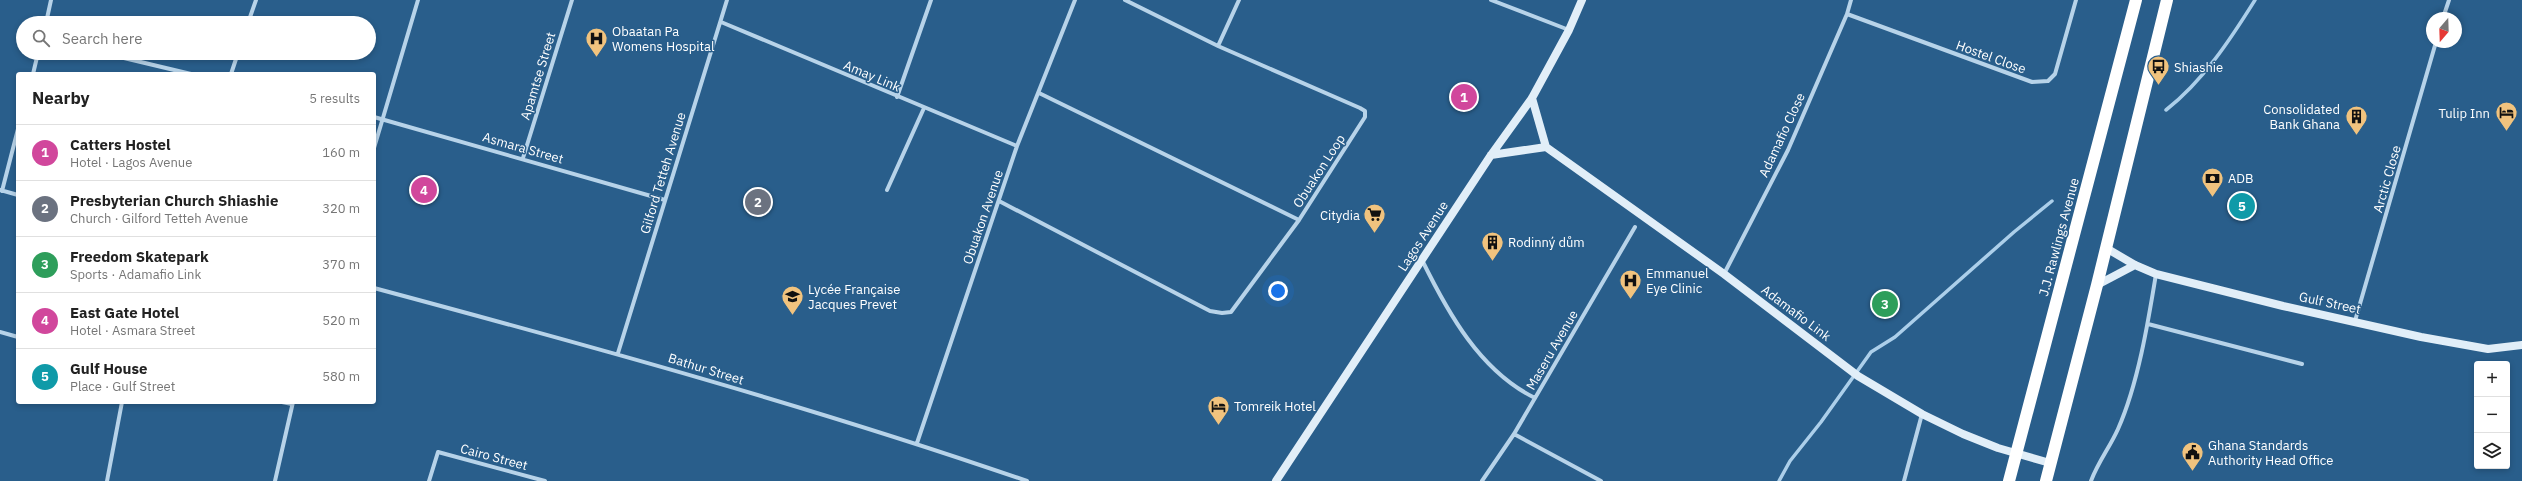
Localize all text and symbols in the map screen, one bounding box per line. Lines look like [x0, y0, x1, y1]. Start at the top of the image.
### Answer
north arrow [2426, 12, 2462, 48]
search box [16, 16, 376, 60]
place label: Obaatan Pa Womens Hospital [612, 23, 715, 55]
hospital icon: Obaatan Pa Womens Hospital [584, 25, 610, 58]
icon: search [30, 27, 52, 49]
text: Search here [62, 29, 142, 48]
street label: Apamtse Street [517, 30, 559, 122]
street label: Hostel Close [1954, 36, 2028, 78]
bus stop icon: Shiashie [2146, 54, 2172, 87]
street label: Amay Link [841, 56, 903, 96]
place label: Shiashie [2174, 59, 2223, 76]
pin: 1 [1451, 82, 1477, 112]
text: Nearby [32, 87, 90, 109]
text: 5 results [309, 90, 360, 107]
street label: Adamafio Close [1755, 90, 1809, 180]
hotel icon: Tulip Inn [2493, 100, 2519, 133]
place label: Consolidated Bank Ghana [2263, 101, 2340, 133]
building icon: Consolidated Bank Ghana [2343, 103, 2369, 136]
place label: Tulip Inn [2438, 105, 2490, 122]
street label: Gilford Tetteh Avenue [636, 110, 690, 236]
street label: Asmara Street [481, 128, 565, 168]
street label: Obuakon Loop [1289, 131, 1349, 211]
text: Catters Hostel [70, 135, 171, 154]
street label: Arctic Close [2369, 143, 2405, 215]
text: 1 [41, 144, 49, 161]
text: 160 m [322, 144, 360, 161]
text: Hotel · Lagos Avenue [70, 154, 192, 171]
bank icon: ADB [2200, 165, 2226, 198]
street label: Obuakon Avenue [959, 168, 1007, 266]
place label: ADB [2228, 170, 2254, 187]
pin: 4 [411, 175, 437, 205]
street label: J.J. Rawlings Avenue [2035, 176, 2083, 298]
pin: 2 [745, 187, 771, 217]
text: Presbyterian Church Shiashie [70, 191, 278, 210]
pin: 5 [2229, 191, 2255, 221]
street label: Lagos Avenue [1394, 198, 1452, 274]
text: 2 [41, 200, 49, 217]
text: 320 m [322, 200, 360, 217]
supermarket icon: Citydia [1362, 202, 1388, 235]
place label: Citydia [1320, 207, 1360, 224]
text: Church · Gilford Tetteh Avenue [70, 210, 248, 227]
building icon: Rodinný dům [1480, 229, 1506, 262]
place label: Rodinný dům [1508, 234, 1585, 251]
text: Freedom Skatepark [70, 247, 209, 266]
text: 3 [41, 256, 49, 273]
text: 370 m [322, 256, 360, 273]
place label: Emmanuel Eye Clinic [1646, 265, 1709, 297]
text: Sports · Adamafio Link [70, 266, 201, 283]
hospital icon: Emmanuel Eye Clinic [1617, 267, 1643, 300]
place label: Lycée Française Jacques Prevet [808, 281, 900, 313]
your location [1268, 281, 1288, 301]
street label: Adamafio Link [1758, 281, 1834, 345]
school or university icon: Lycée Française Jacques Prevet [780, 283, 806, 316]
street label: Gulf Street [2297, 288, 2363, 318]
pin: 3 [1872, 289, 1898, 319]
text: East Gate Hotel [70, 303, 179, 322]
street label: Maseru Avenue [1522, 307, 1582, 393]
text: 4 [41, 312, 49, 329]
text: 520 m [322, 312, 360, 329]
text: Hotel · Asmara Street [70, 322, 195, 339]
street label: Bathur Street [666, 349, 746, 389]
text: Gulf House [70, 359, 147, 378]
map controls [2474, 361, 2510, 469]
button: + [2474, 361, 2510, 397]
text: 5 [41, 368, 49, 385]
text: 580 m [322, 368, 360, 385]
text: Place · Gulf Street [70, 378, 175, 395]
hotel icon: Tomreik Hotel [1205, 393, 1231, 426]
button: − [2474, 397, 2510, 433]
place label: Tomreik Hotel [1234, 398, 1316, 415]
button: layers [2474, 433, 2510, 469]
place label: Ghana Standards Authority Head Office [2208, 437, 2333, 469]
public building icon: Ghana Standards Authority Head Office [2179, 439, 2205, 472]
street label: Cairo Street [458, 440, 530, 474]

